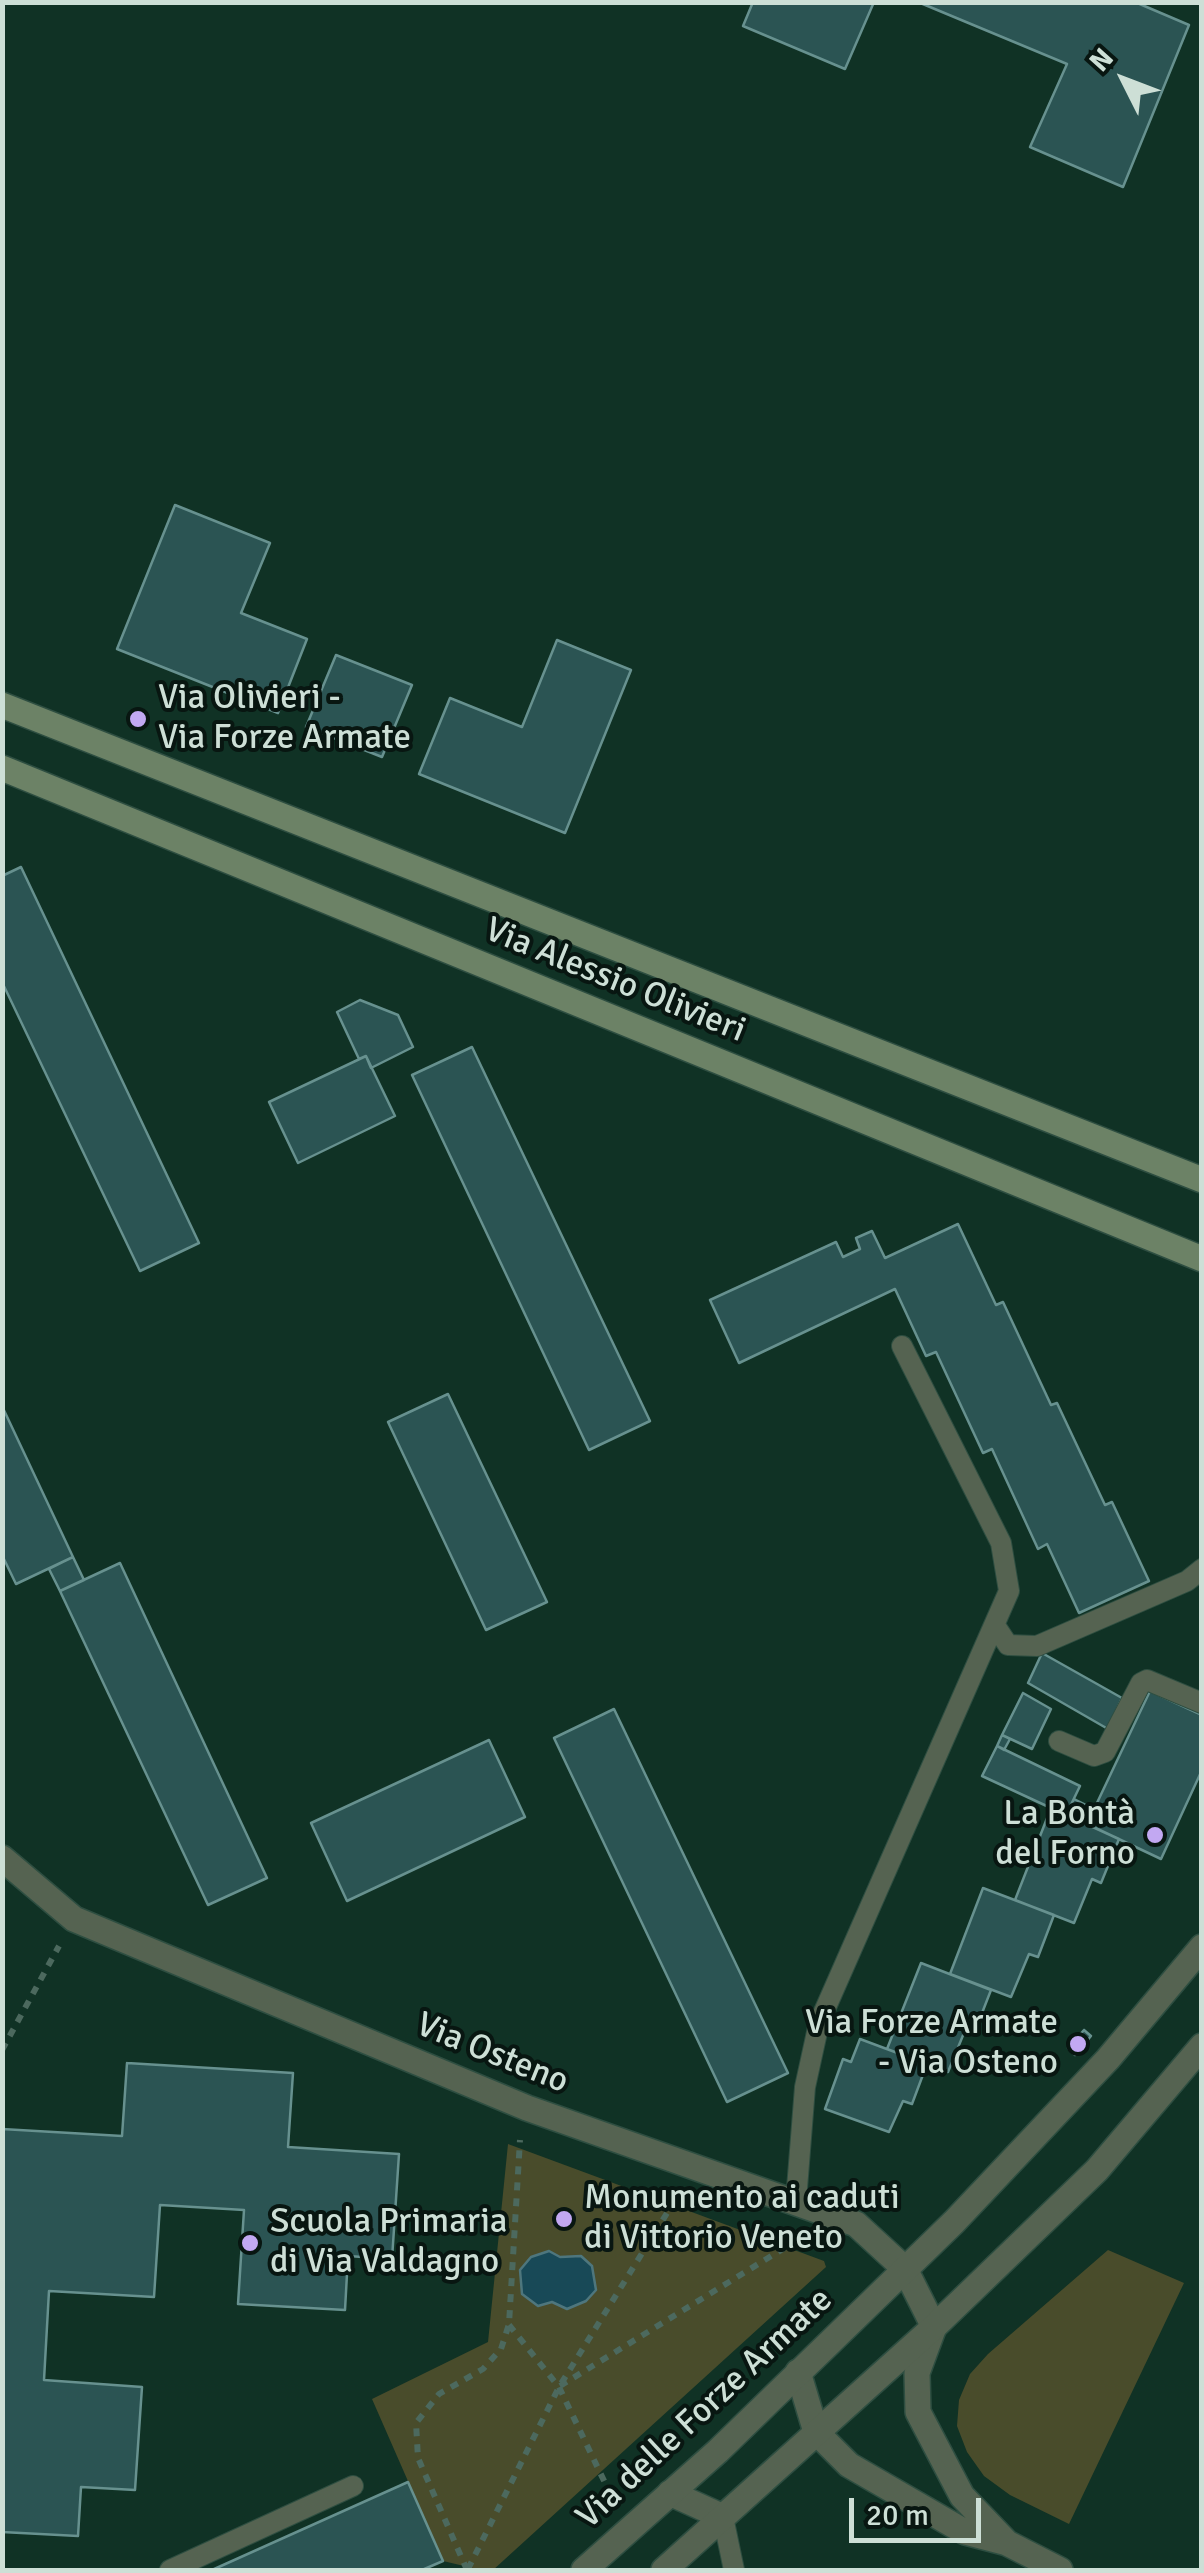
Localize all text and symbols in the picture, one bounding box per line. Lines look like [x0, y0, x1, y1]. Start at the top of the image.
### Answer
north arrow [1074, 30, 1174, 130]
text: N [1083, 41, 1121, 79]
place label: Via Olivieri - Via Forze Armate [158, 678, 411, 760]
marker: Via Olivieri - Via Forze Armate [127, 708, 149, 730]
street label: Via Alessio Olivieri [479, 910, 751, 1052]
place label: La Bontà del Forno [995, 1794, 1135, 1876]
marker: La Bontà del Forno [1144, 1824, 1166, 1846]
place label: Via Forze Armate - Via Osteno [805, 2003, 1058, 2085]
street label: Via Osteno [410, 2005, 574, 2103]
marker: Via Forze Armate - Via Osteno [1067, 2033, 1089, 2055]
place label: Monumento ai caduti di Vittorio Veneto [584, 2178, 900, 2260]
place label: Scuola Primaria di Via Valdagno [270, 2202, 508, 2284]
marker: Monumento ai caduti di Vittorio Veneto [553, 2208, 575, 2230]
marker: Scuola Primaria di Via Valdagno [239, 2232, 261, 2254]
street label: Via delle Forze Armate [569, 2280, 841, 2538]
scale bar [854, 2478, 986, 2540]
text: 20 m [866, 2497, 929, 2534]

